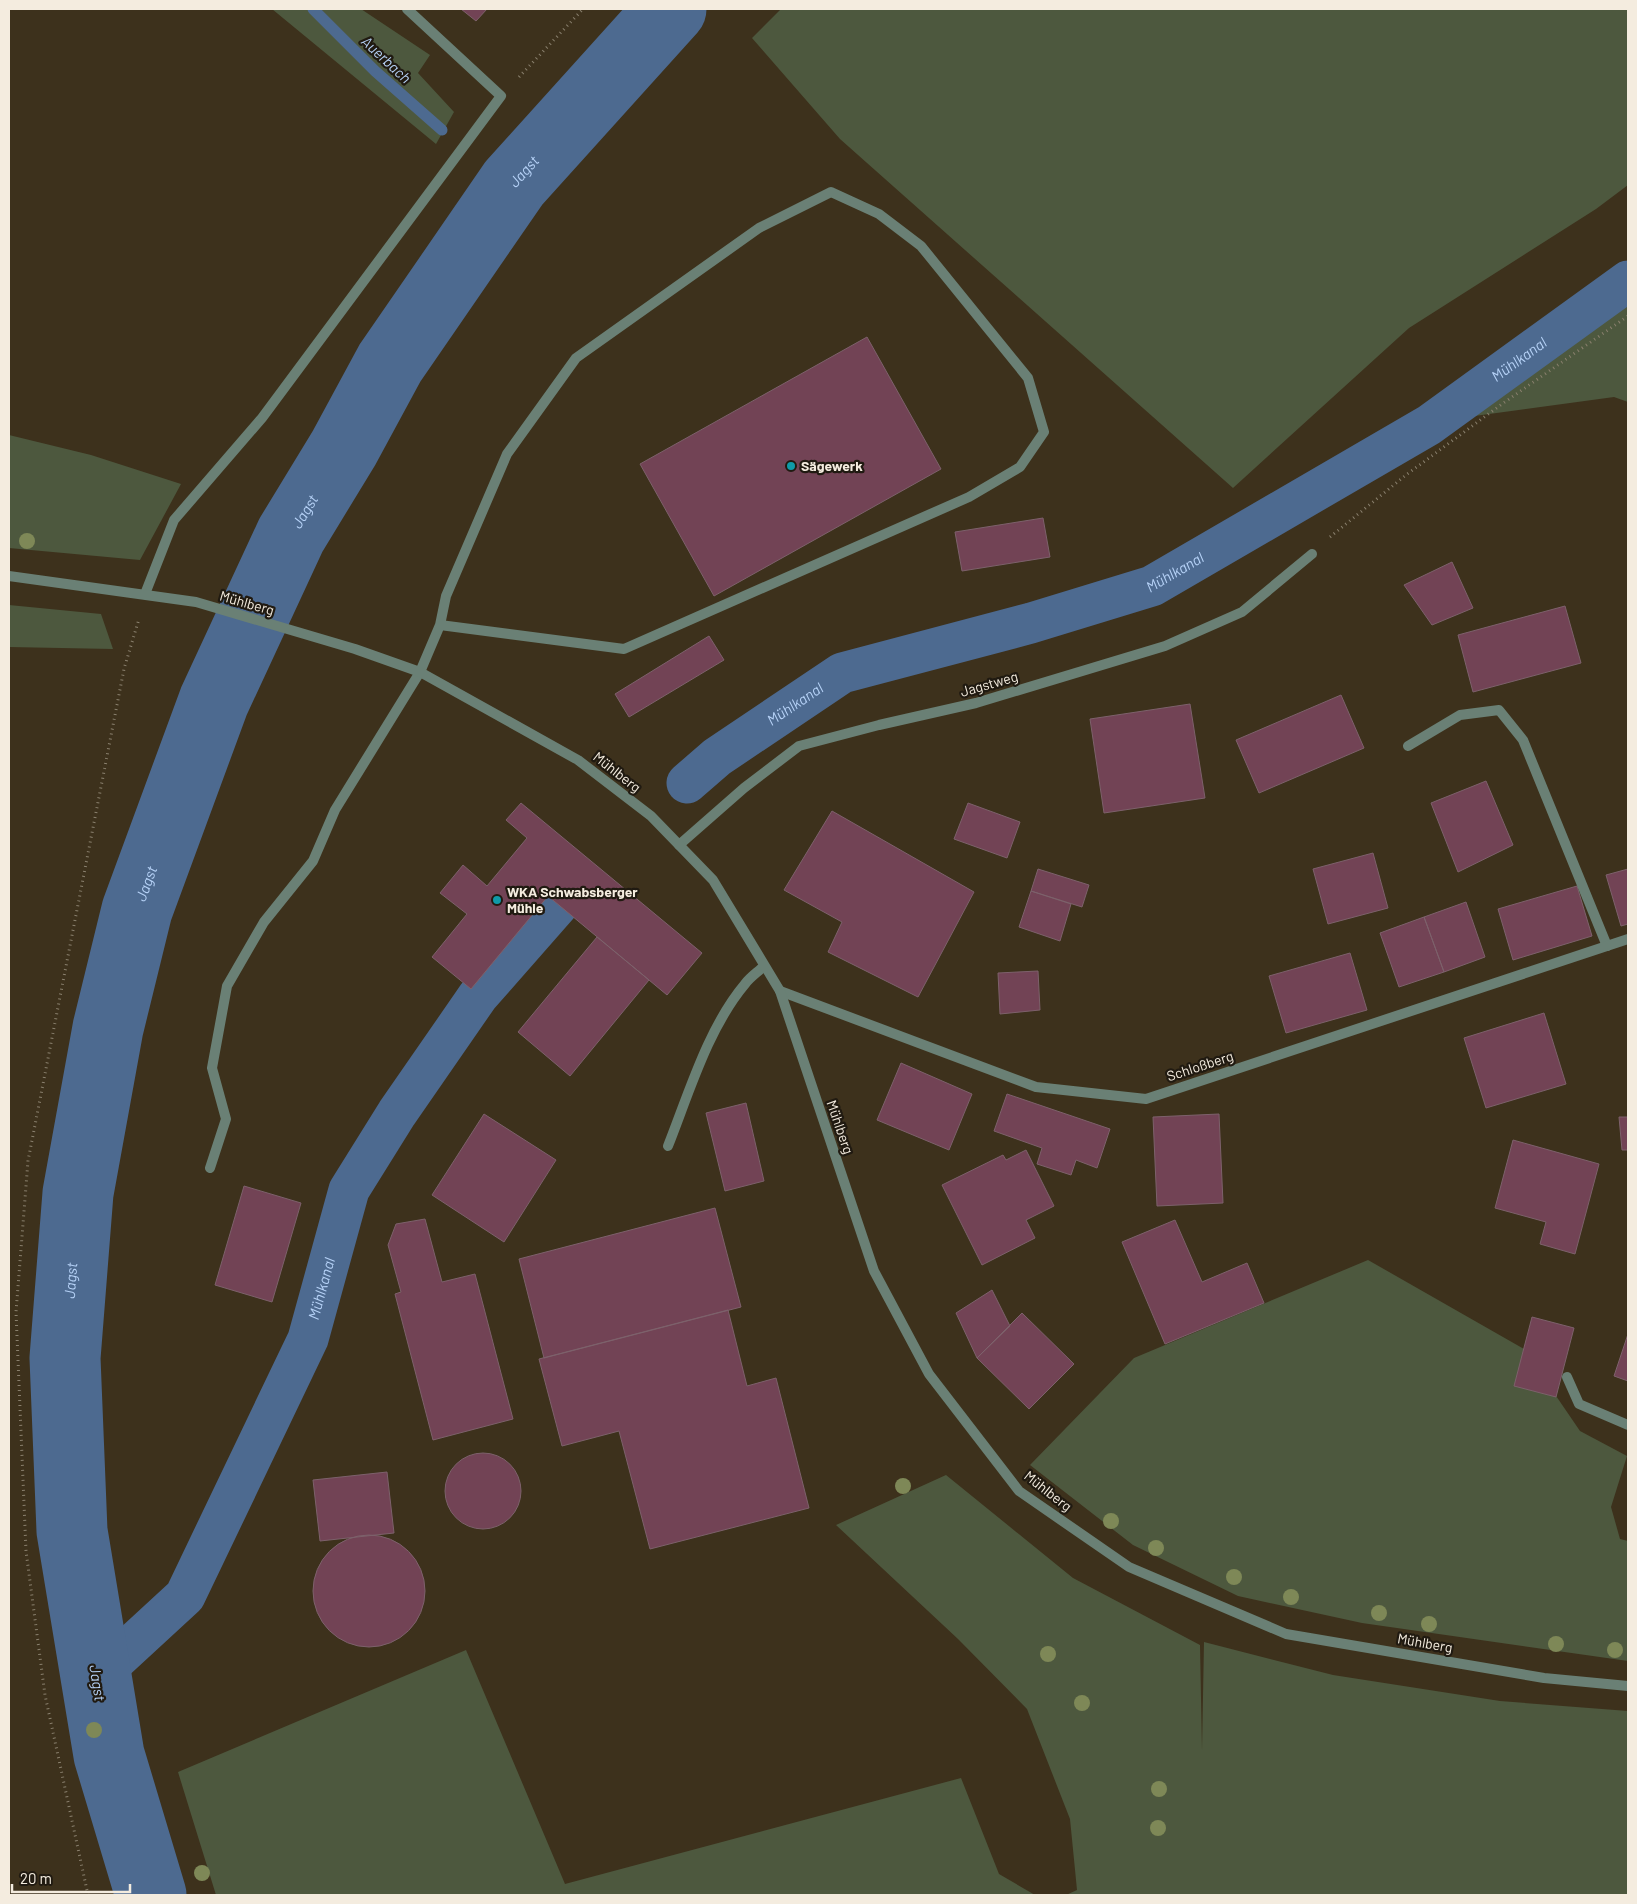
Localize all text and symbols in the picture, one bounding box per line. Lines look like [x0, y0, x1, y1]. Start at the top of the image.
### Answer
water label: Auerbach [358, 32, 415, 87]
water label: Jagst [505, 151, 543, 191]
water label: Mühlkanal [1487, 333, 1550, 385]
place label: Sägewerk [801, 457, 863, 474]
marker: Sägewerk [785, 460, 797, 472]
water label: Jagst [287, 490, 322, 531]
water label: Mühlkanal [1142, 548, 1207, 596]
street label: Mühlberg [218, 587, 276, 618]
street label: Jagstweg [958, 667, 1020, 700]
water label: Mühlkanal [763, 678, 827, 729]
street label: Mühlberg [590, 748, 645, 795]
water label: Jagst [131, 863, 161, 904]
place label: WKA Schwabsberger Mühle [507, 883, 638, 916]
marker: WKA Schwabsberger Mühle [491, 894, 503, 906]
street label: Schloßberg [1164, 1047, 1235, 1084]
street label: Mühlberg [823, 1098, 858, 1156]
water label: Mühlkanal [304, 1255, 338, 1322]
water label: Jagst [60, 1261, 81, 1299]
street label: Mühlberg [1021, 1467, 1076, 1514]
street label: Mühlberg [1396, 1629, 1454, 1656]
water label: Jagst [86, 1664, 110, 1703]
scale bar [12, 1862, 130, 1894]
text: 20 m [20, 1869, 52, 1887]

